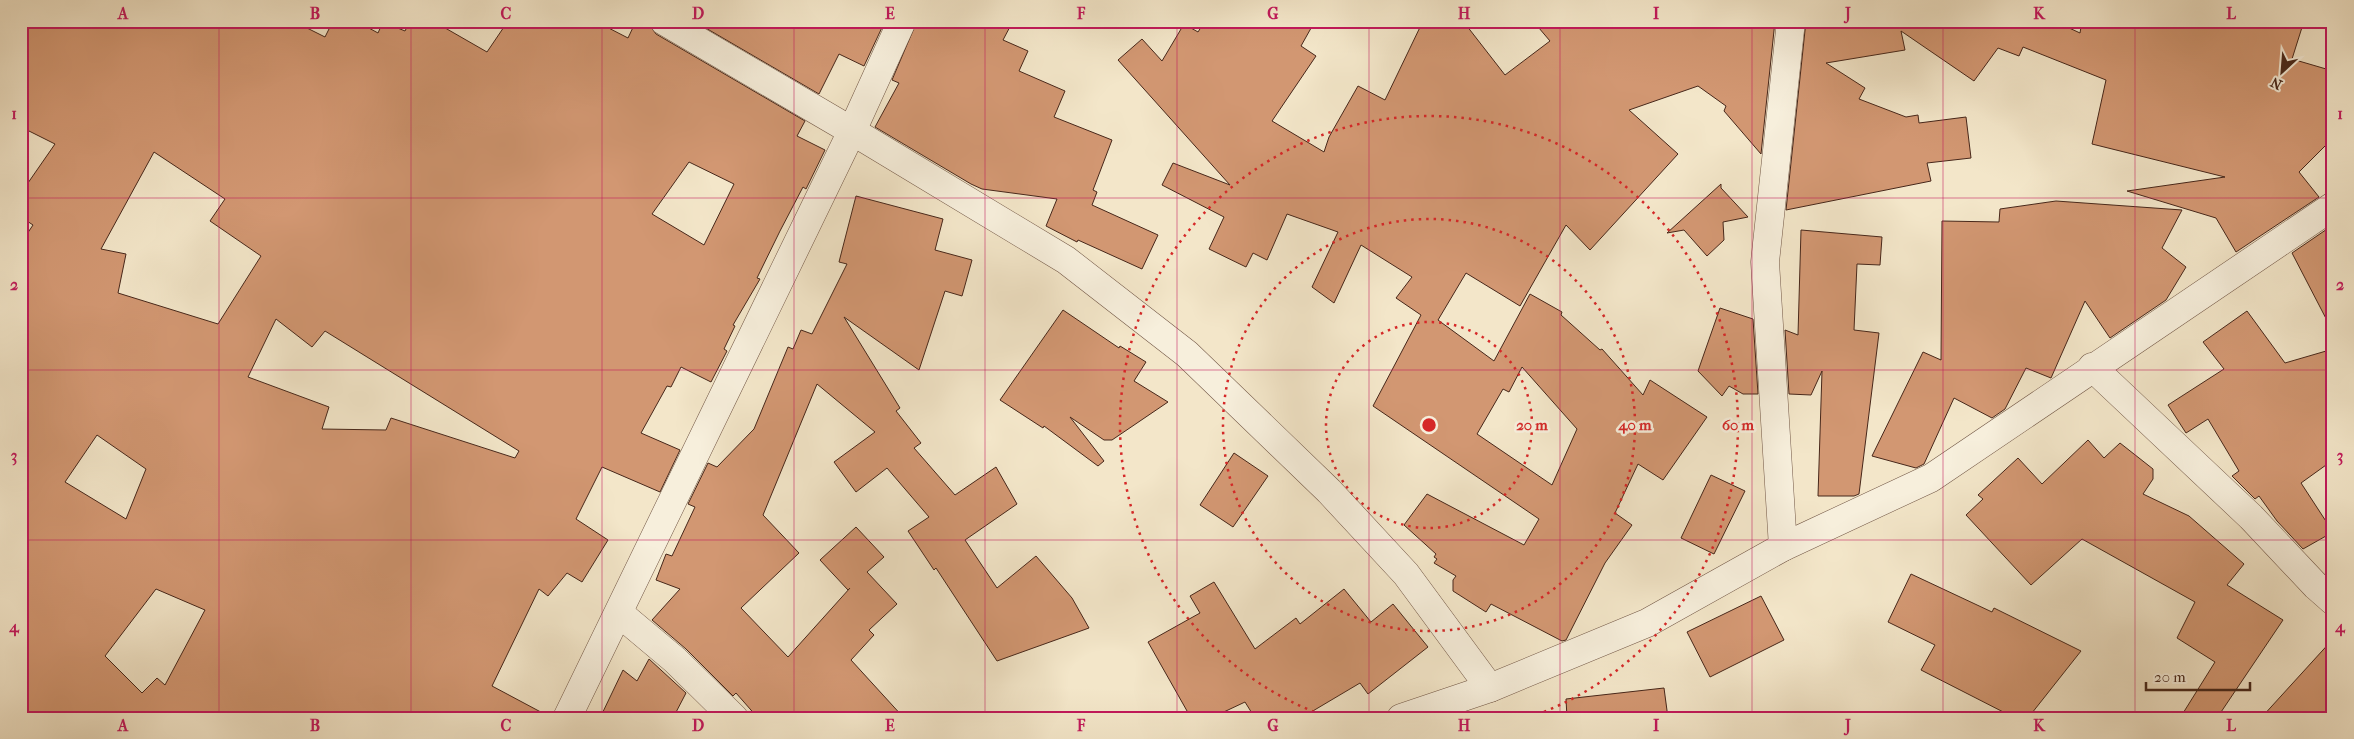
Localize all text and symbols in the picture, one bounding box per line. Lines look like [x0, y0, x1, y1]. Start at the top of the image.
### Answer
text: A [117, 4, 129, 23]
text: B [310, 4, 320, 23]
text: C [501, 4, 512, 23]
text: D [692, 4, 704, 23]
text: E [885, 4, 895, 23]
text: F [1076, 4, 1086, 23]
text: G [1267, 4, 1279, 23]
text: H [1458, 4, 1471, 23]
text: I [1653, 4, 1660, 23]
text: J [1843, 4, 1851, 24]
text: K [2033, 4, 2046, 23]
text: L [2226, 4, 2236, 23]
north arrow [2256, 48, 2306, 98]
text: N [2268, 73, 2285, 93]
text: 1 [11, 104, 17, 123]
text: 1 [2337, 104, 2343, 123]
text: 2 [10, 275, 18, 294]
text: 2 [2336, 275, 2344, 294]
centre of rings [1420, 416, 1438, 434]
text: 20 m [1516, 416, 1548, 434]
text: 40 m [1618, 416, 1652, 434]
text: 60 m [1722, 416, 1755, 434]
text: 3 [11, 446, 17, 466]
text: 3 [2337, 446, 2343, 466]
text: 4 [8, 617, 20, 637]
text: 4 [2334, 617, 2346, 637]
scale bar [2146, 659, 2250, 691]
text: 20 m [2154, 668, 2186, 686]
text: A [117, 716, 129, 735]
text: B [310, 716, 320, 735]
text: C [501, 716, 512, 735]
text: D [692, 716, 704, 735]
text: E [885, 716, 895, 735]
text: F [1076, 716, 1086, 735]
text: G [1267, 716, 1279, 735]
text: H [1458, 716, 1471, 735]
text: I [1653, 716, 1660, 735]
text: J [1843, 716, 1851, 736]
text: K [2033, 716, 2046, 735]
text: L [2226, 716, 2236, 735]

